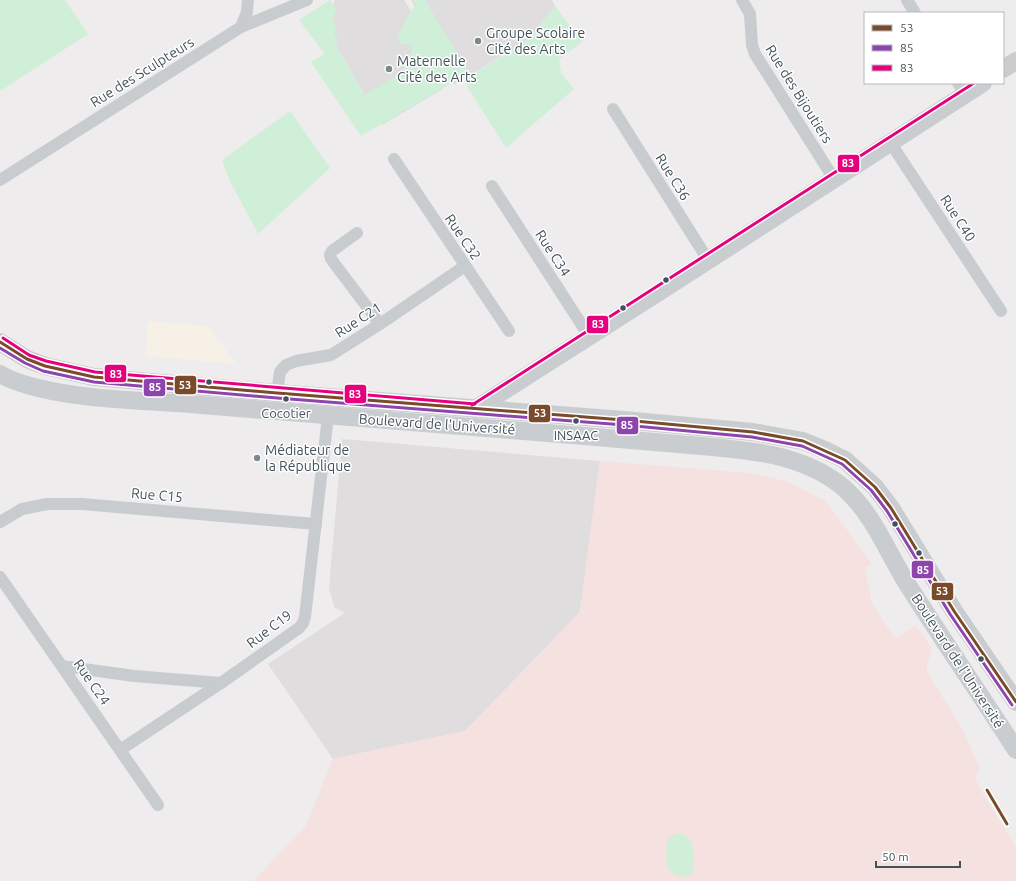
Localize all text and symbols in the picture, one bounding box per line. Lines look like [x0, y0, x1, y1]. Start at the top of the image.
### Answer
legend [864, 12, 1004, 84]
text: 53 [900, 21, 914, 34]
place label: Groupe Scolaire Cité des Arts [486, 25, 585, 57]
street label: Rue des Sculpteurs [87, 34, 197, 110]
marker: Groupe Scolaire Cité des Arts [473, 36, 483, 46]
text: 85 [900, 41, 914, 54]
street label: Rue des Bijoutiers [762, 42, 836, 146]
place label: Maternelle Cité des Arts [397, 53, 477, 85]
text: 83 [900, 61, 914, 74]
marker: Maternelle Cité des Arts [384, 64, 394, 74]
street label: Rue C36 [652, 151, 694, 203]
line badge: 83 [837, 154, 860, 173]
text: 83 [842, 157, 854, 169]
street label: Rue C40 [937, 192, 979, 244]
street label: Rue C32 [442, 211, 484, 263]
street label: Rue C34 [532, 227, 574, 279]
unlabelled marker [661, 275, 671, 285]
street label: Rue C21 [332, 299, 384, 341]
unlabelled marker [618, 303, 628, 313]
line badge: 83 [586, 315, 609, 334]
text: 83 [592, 318, 604, 330]
line badge: 83 [104, 364, 127, 383]
text: 83 [110, 368, 122, 380]
line badge: 53 [174, 375, 197, 395]
unlabelled marker [204, 377, 214, 387]
line badge: 85 [143, 378, 166, 397]
text: 53 [179, 379, 191, 391]
text: 85 [149, 381, 161, 393]
line badge: 83 [344, 384, 367, 404]
text: 83 [349, 388, 361, 400]
marker: Cocotier [281, 394, 291, 404]
line badge: 53 [528, 404, 551, 423]
place label: Cocotier [261, 406, 311, 420]
text: 53 [534, 407, 546, 419]
street label: Boulevard de l'Université [358, 411, 516, 437]
marker: INSAAC [571, 416, 581, 426]
line badge: 85 [616, 416, 639, 435]
text: 85 [621, 419, 633, 431]
place label: INSAAC [554, 428, 598, 442]
place label: Médiateur de la République [265, 442, 351, 474]
marker: Médiateur de la République [252, 453, 262, 463]
street label: Rue C15 [130, 485, 184, 505]
unlabelled marker [890, 519, 900, 529]
unlabelled marker [914, 548, 924, 558]
line badge: 85 [911, 560, 934, 579]
text: 85 [917, 564, 929, 576]
line badge: 53 [931, 582, 954, 601]
text: 53 [936, 585, 948, 597]
street label: Boulevard de l'Université [909, 591, 1007, 731]
street label: Rue C19 [243, 607, 295, 651]
unlabelled marker [976, 654, 986, 664]
street label: Rue C24 [71, 656, 114, 708]
scale bar [876, 843, 960, 869]
text: 50 m [882, 850, 909, 863]

